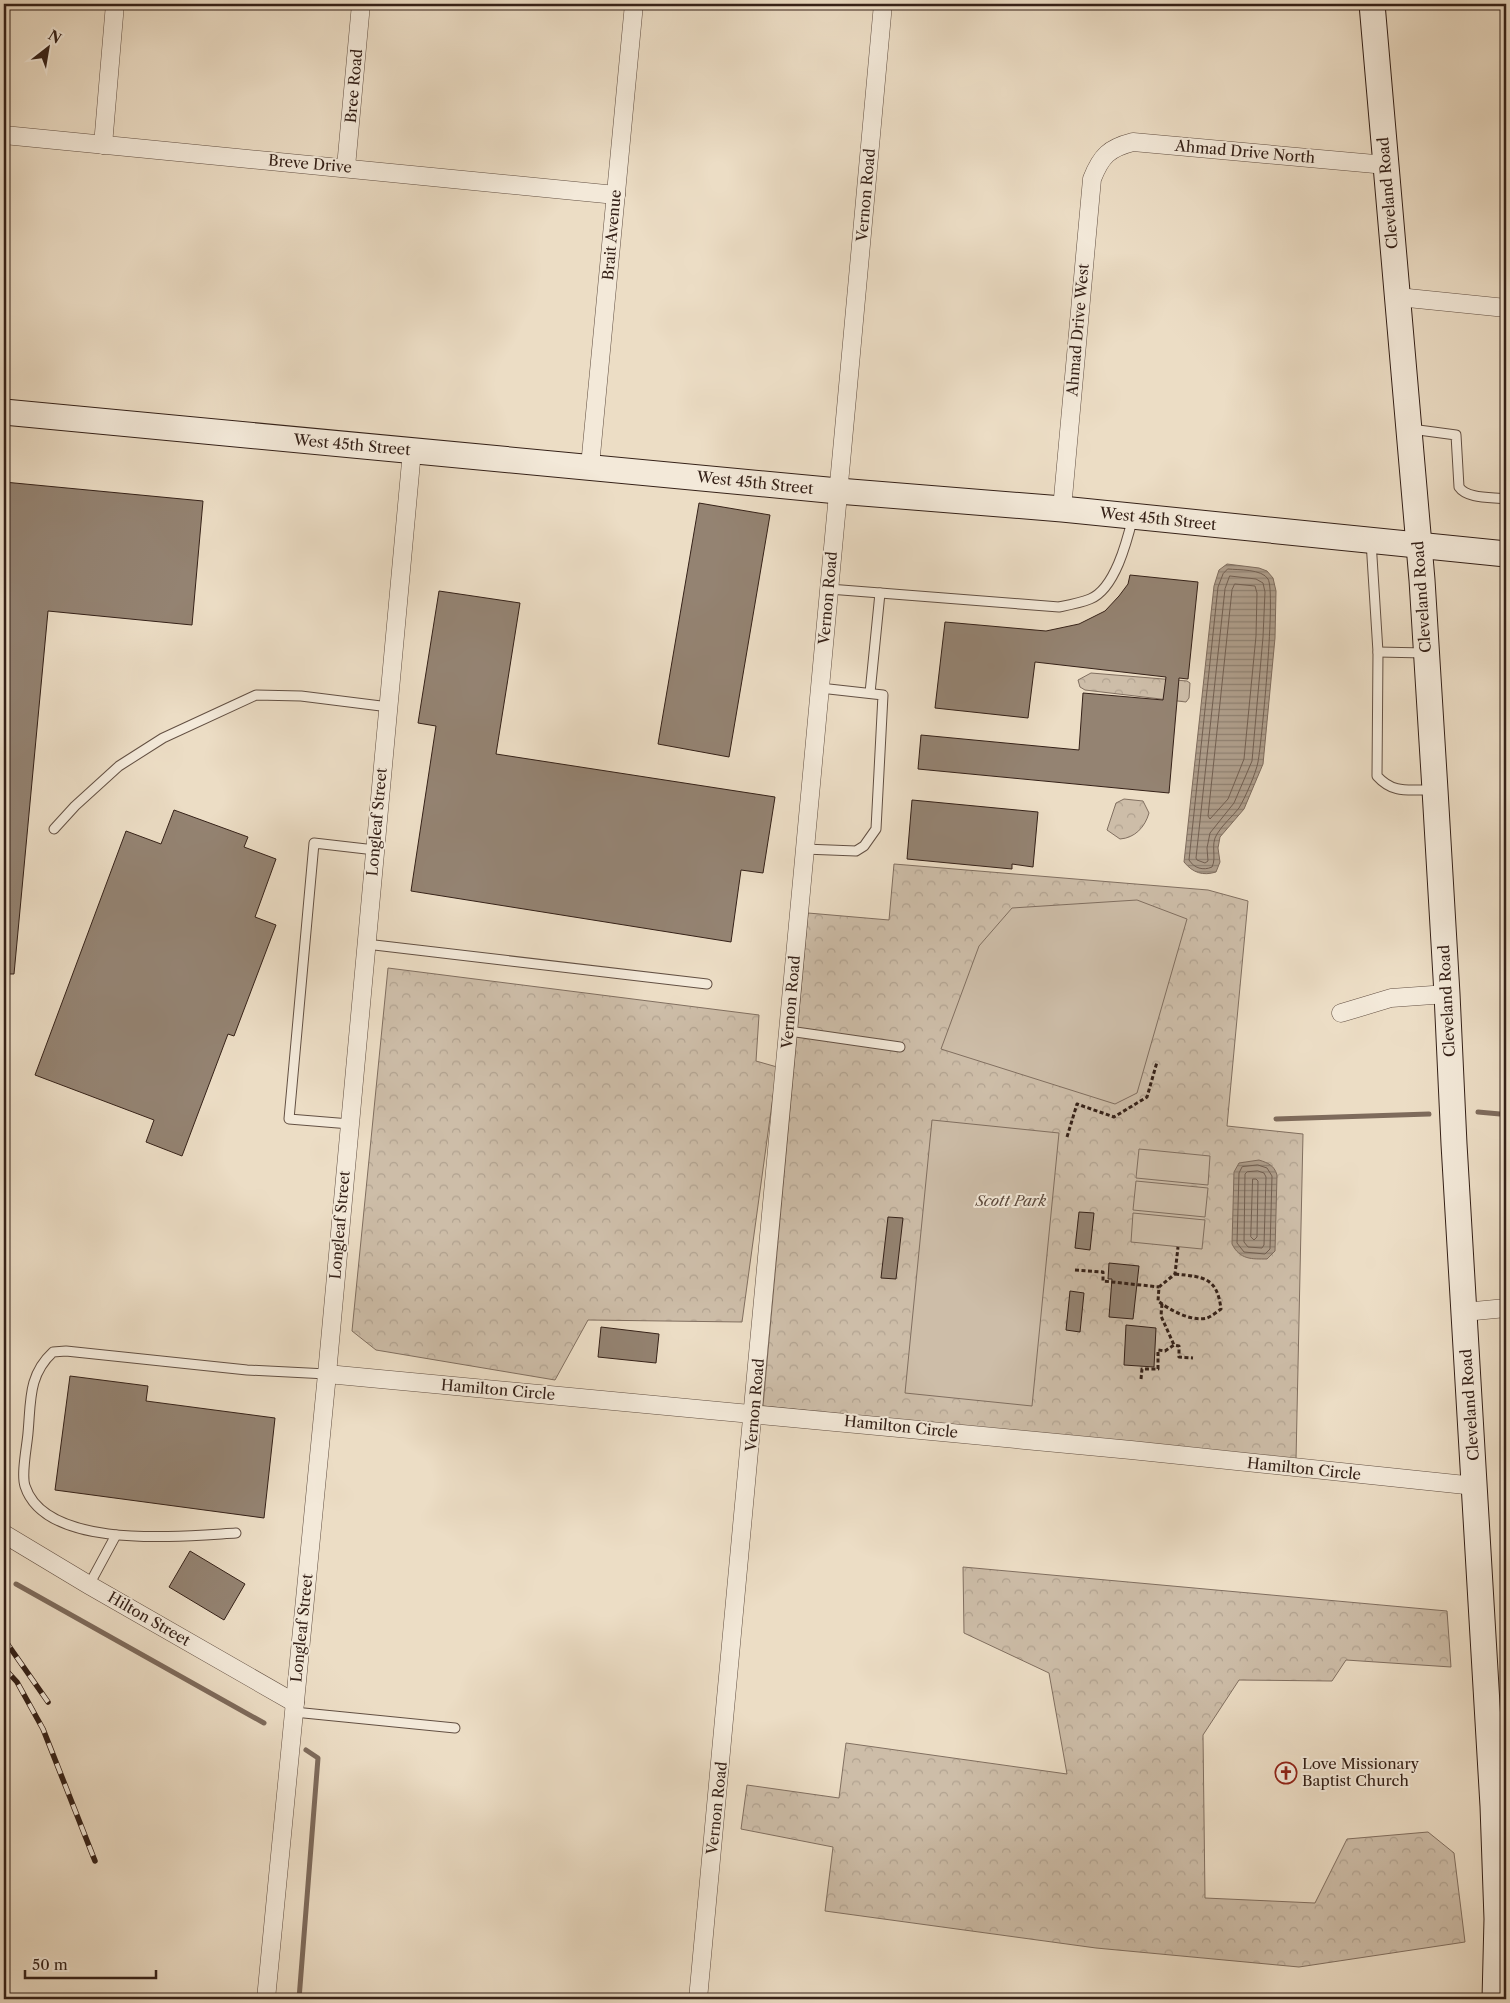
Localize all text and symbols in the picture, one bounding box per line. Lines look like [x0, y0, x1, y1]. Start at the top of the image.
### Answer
north arrow [22, 22, 72, 72]
text: N [45, 26, 65, 48]
street label: Bree Road [341, 48, 366, 124]
street label: Ahmad Drive North [1173, 136, 1317, 167]
street label: Cleveland Road [1373, 136, 1402, 250]
street label: Vernon Road [852, 148, 879, 243]
street label: Breve Drive [267, 150, 353, 177]
street label: Brait Avenue [598, 189, 625, 281]
street label: Ahmad Drive West [1062, 262, 1093, 398]
street label: West 45th Street [292, 430, 412, 459]
street label: West 45th Street [695, 467, 815, 498]
street label: West 45th Street [1098, 503, 1218, 534]
street label: Cleveland Road [1408, 540, 1435, 654]
street label: Vernon Road [814, 551, 841, 646]
street label: Longleaf Street [362, 766, 391, 877]
street label: Cleveland Road [1434, 944, 1459, 1058]
street label: Vernon Road [777, 955, 804, 1050]
street label: Longleaf Street [325, 1169, 354, 1280]
park label: Scott Park [975, 1191, 1046, 1210]
street label: Cleveland Road [1456, 1348, 1483, 1462]
street label: Vernon Road [741, 1358, 768, 1453]
street label: Hamilton Circle [440, 1375, 556, 1404]
street label: Hamilton Circle [843, 1411, 959, 1442]
street label: Hamilton Circle [1246, 1453, 1362, 1484]
street label: Longleaf Street [286, 1572, 317, 1683]
street label: Hilton Street [105, 1587, 195, 1650]
place label: Love Missionary Baptist Church [1302, 1754, 1420, 1790]
street label: Vernon Road [702, 1761, 731, 1856]
church icon: Love Missionary Baptist Church [1274, 1761, 1298, 1785]
scale bar [25, 1948, 156, 1980]
text: 50 m [32, 1955, 68, 1974]

